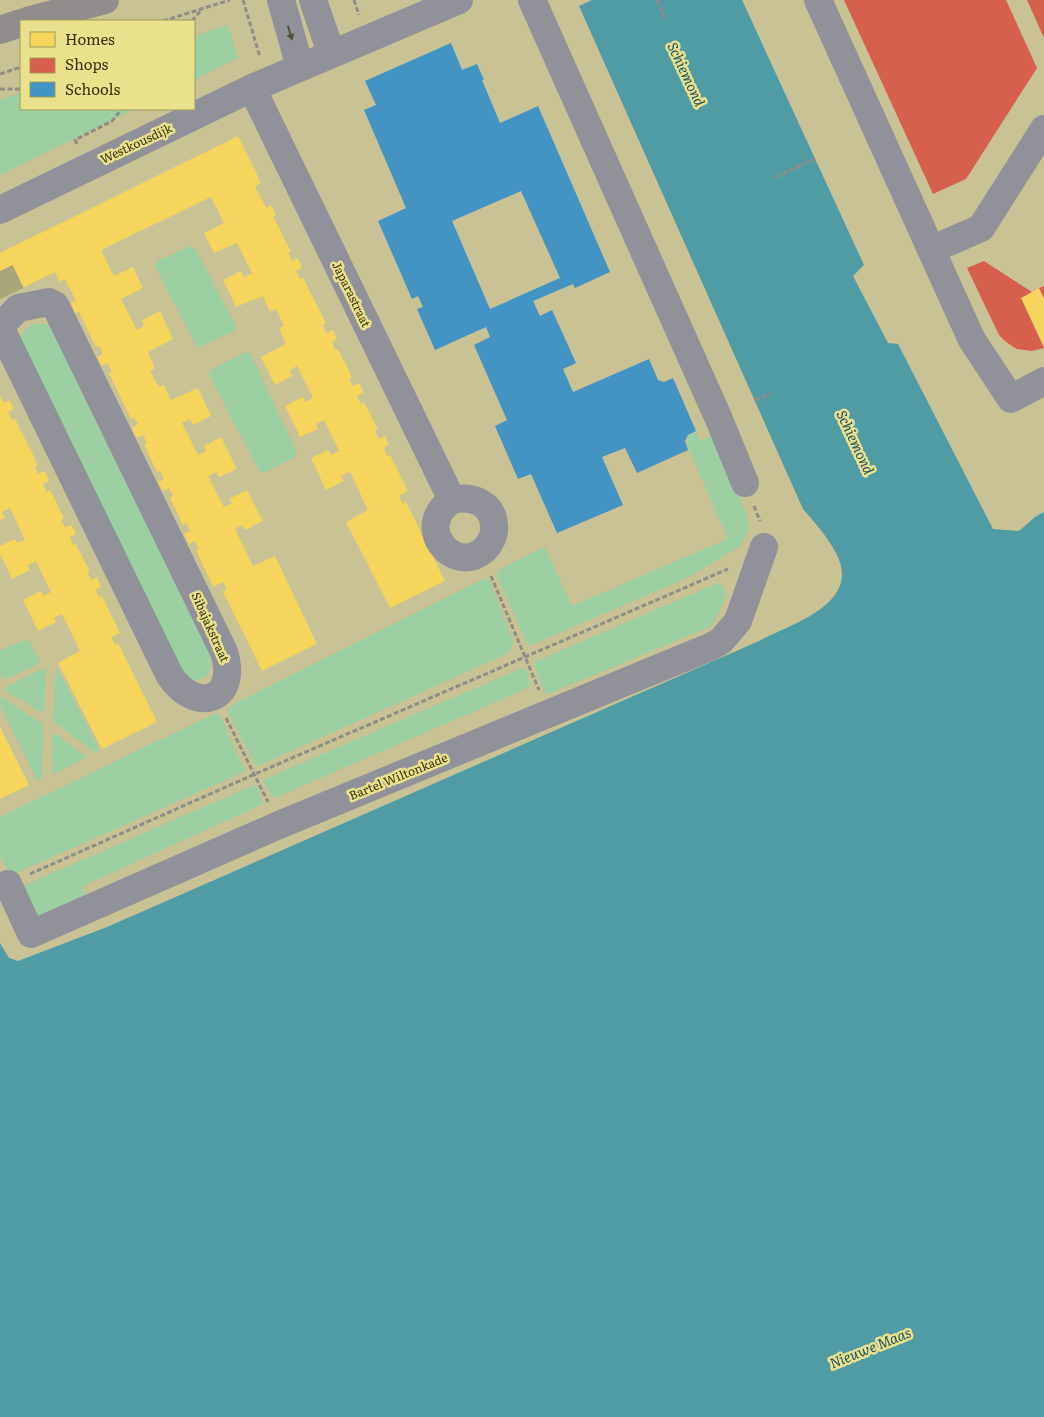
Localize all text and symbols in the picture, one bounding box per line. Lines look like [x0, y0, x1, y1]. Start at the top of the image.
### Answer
legend [20, 20, 195, 110]
one-way arrow [287, 26, 295, 41]
text: Homes [65, 27, 115, 50]
water label: Schiemond [663, 39, 711, 109]
text: Shops [65, 52, 108, 75]
text: Schools [65, 77, 121, 100]
street label: Westkousdijk [97, 118, 176, 168]
street label: Japarastraat [328, 258, 376, 330]
water label: Schiemond [832, 407, 880, 477]
street label: Sibajakstraat [188, 589, 234, 665]
street label: Bartel Wiltonkade [346, 748, 450, 804]
water label: Nieuwe Maas [826, 1322, 914, 1372]

